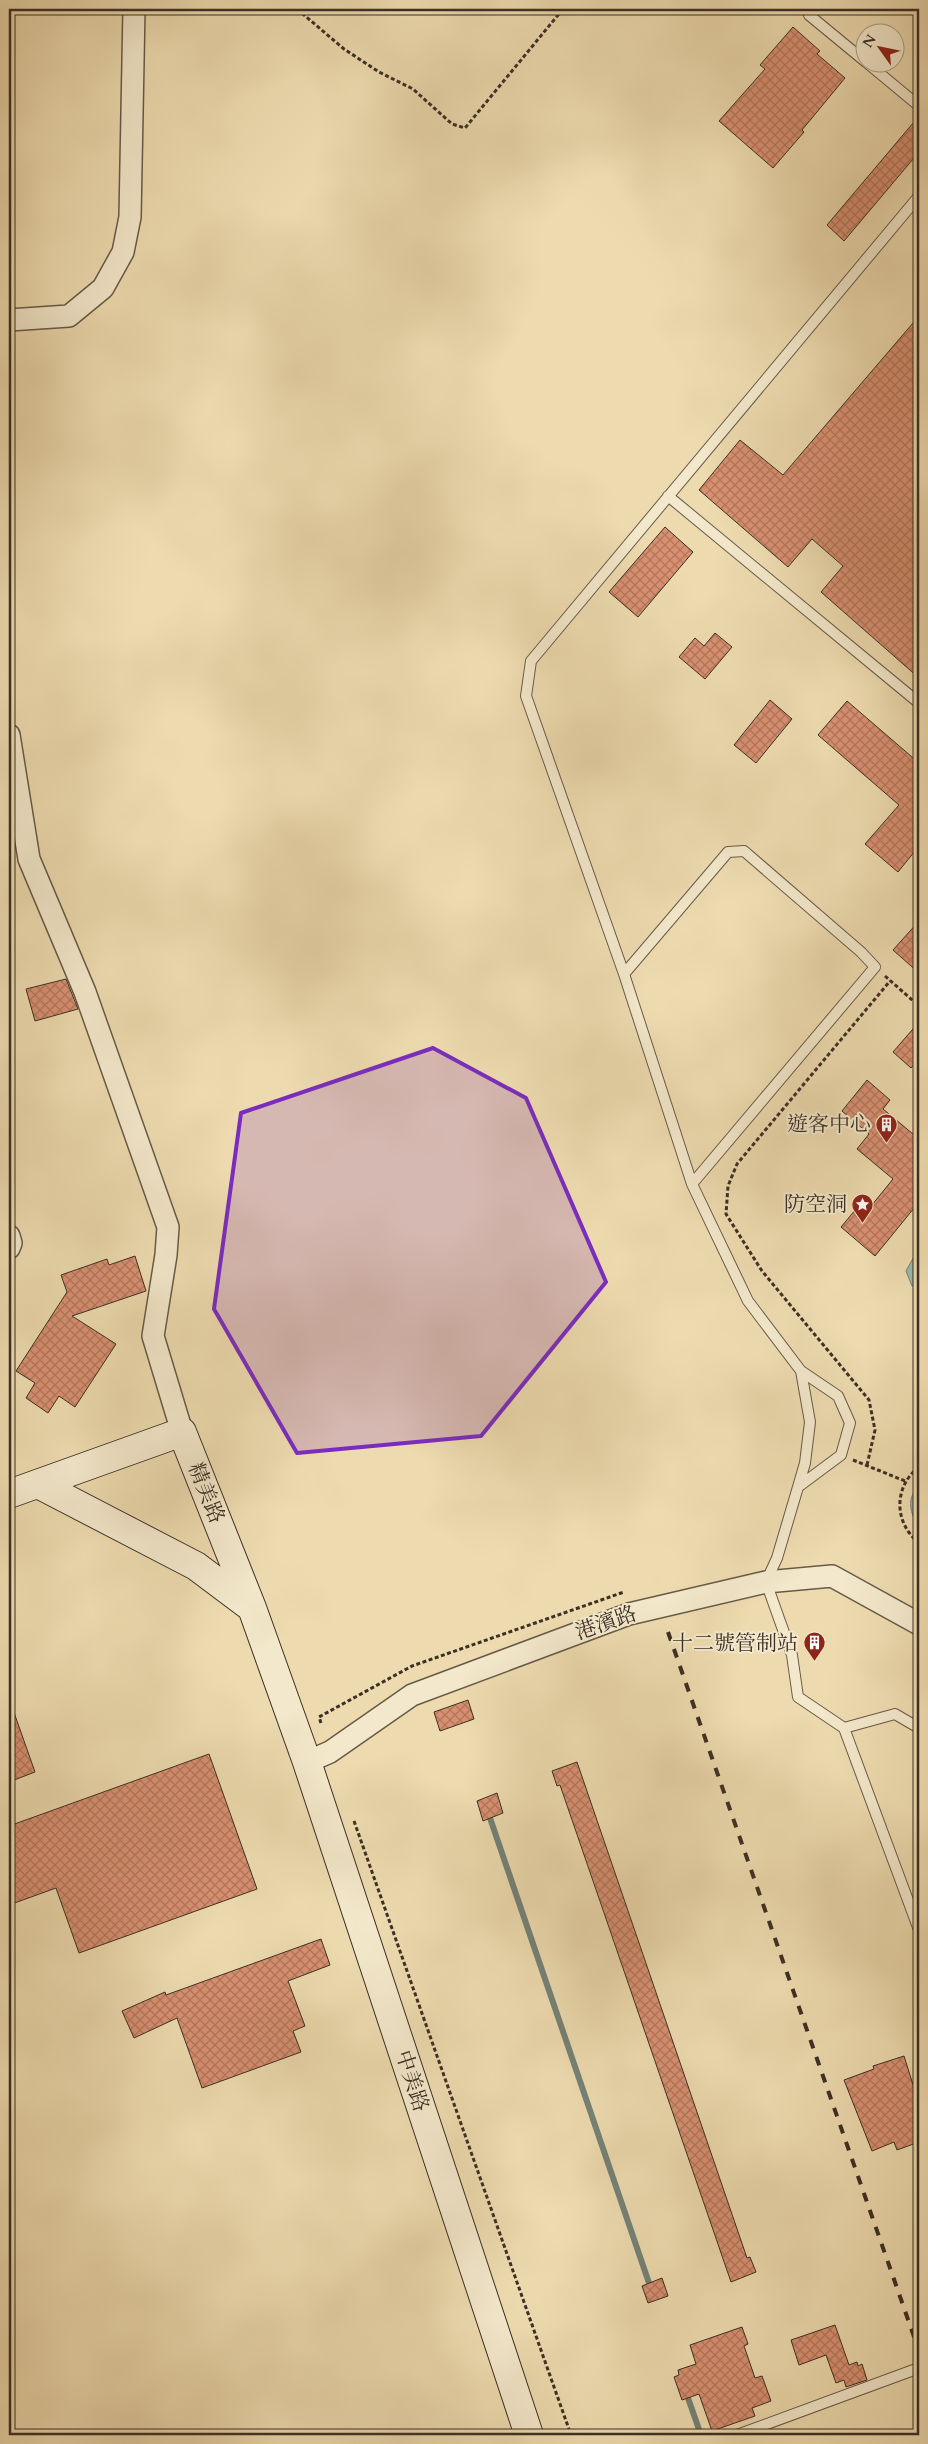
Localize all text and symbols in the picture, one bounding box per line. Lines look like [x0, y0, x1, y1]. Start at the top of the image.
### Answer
north arrow [856, 22, 906, 72]
text: N [858, 31, 881, 51]
place label: 遊客中心 [787, 1110, 871, 1139]
building icon: 遊客中心 [875, 1112, 899, 1143]
place label: 防空洞 [784, 1190, 847, 1219]
place icon: 防空洞 [851, 1192, 875, 1223]
street label: 精美路 [181, 1458, 231, 1528]
street label: 港濱路 [571, 1599, 641, 1647]
place label: 十二號管制站 [672, 1629, 798, 1658]
building icon: 十二號管制站 [802, 1631, 826, 1662]
street label: 中美路 [388, 2047, 436, 2115]

